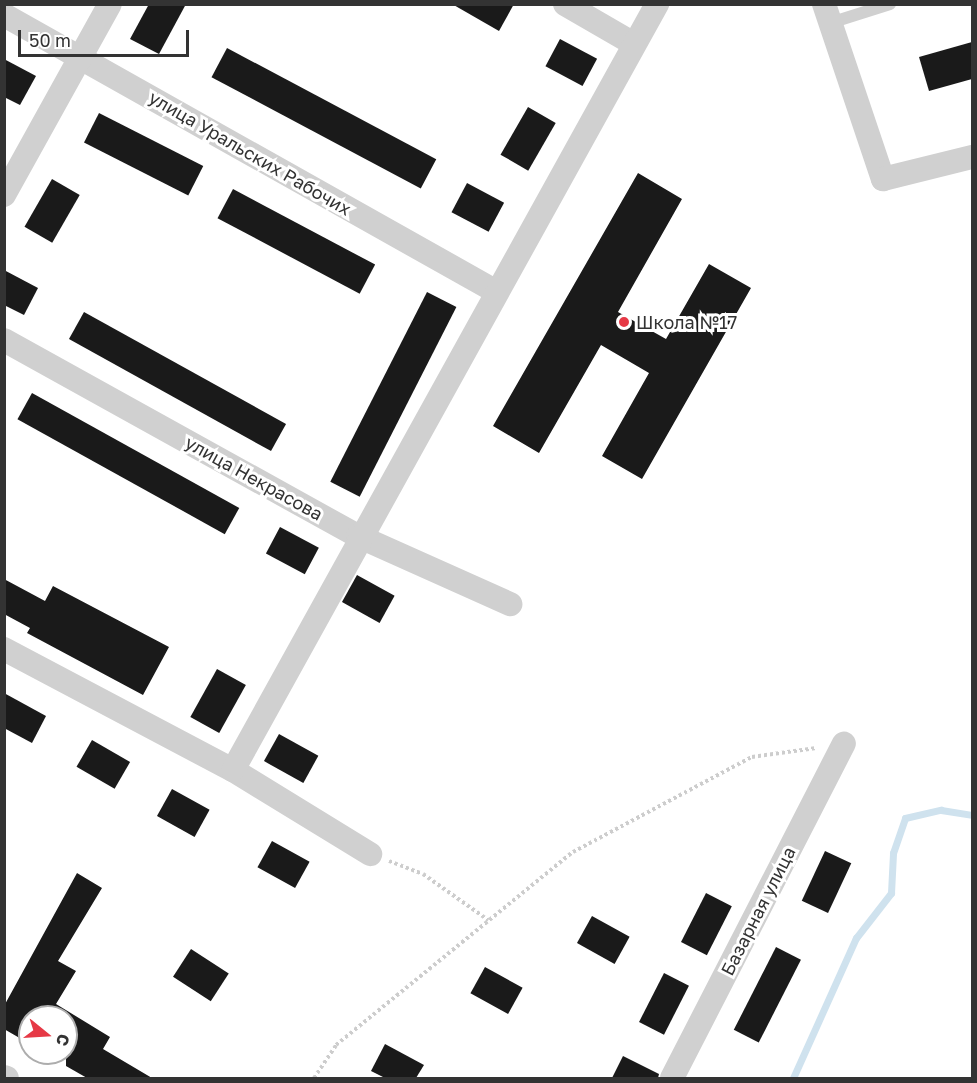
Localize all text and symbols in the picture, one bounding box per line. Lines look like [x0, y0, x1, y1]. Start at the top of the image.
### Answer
scale bar [21, 18, 192, 56]
text: 50 m [29, 29, 71, 51]
street label: улица Уральских Рабочих [145, 86, 355, 220]
place label: Школа №17 [636, 311, 737, 333]
marker: Школа №17 [617, 315, 631, 329]
street label: улица Некрасова [181, 431, 327, 525]
street label: Базарная улица [716, 843, 800, 979]
north arrow [18, 1005, 78, 1065]
text: С [52, 1031, 74, 1048]

